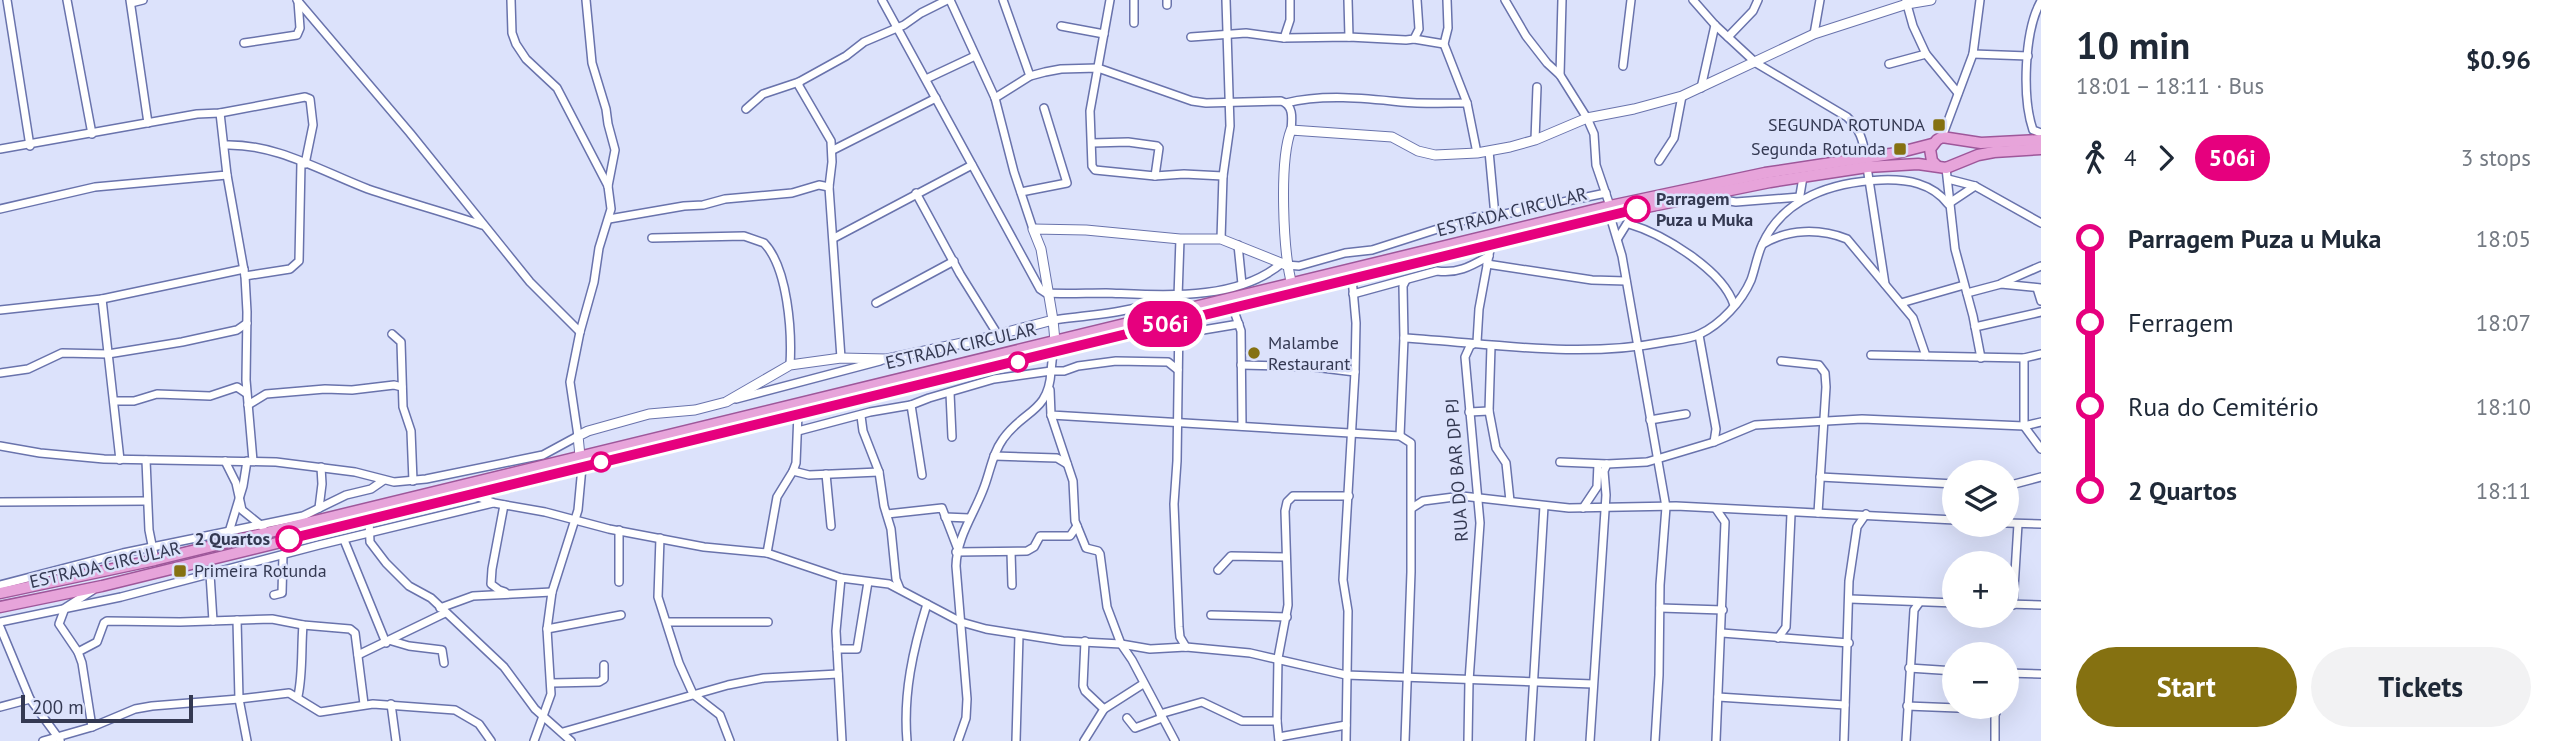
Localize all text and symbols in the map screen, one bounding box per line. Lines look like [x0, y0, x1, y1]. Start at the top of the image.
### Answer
text: 10 min [2076, 20, 2190, 69]
text: $0.96 [2466, 43, 2531, 76]
text: 18:01 – 18:11 · Bus [2076, 71, 2264, 100]
place label: SEGUNDA ROTUNDA [1768, 113, 1925, 136]
marker: SEGUNDA ROTUNDA [1931, 117, 1947, 133]
place label: Segunda Rotunda [1751, 137, 1886, 160]
icon: walk [2076, 139, 2114, 177]
icon: forward [2147, 139, 2185, 177]
marker: Segunda Rotunda [1892, 141, 1908, 157]
text: 506i [2209, 142, 2256, 173]
text: 4 [2124, 143, 2137, 172]
text: 3 stops [2461, 143, 2531, 172]
street label: ESTRADA CIRCULAR [1434, 182, 1590, 241]
place label: Parragem Puza u Muka [1656, 187, 1753, 231]
marker: Parragem Puza u Muka [1624, 196, 1650, 222]
text: Parragem Puza u Muka [2128, 222, 2381, 255]
text: 18:05 [2476, 224, 2531, 253]
line badge: 506i [1116, 301, 1214, 347]
text: Ferragem [2128, 306, 2234, 339]
text: 506i [1141, 308, 1189, 339]
text: 18:07 [2476, 308, 2531, 337]
street label: ESTRADA CIRCULAR [883, 317, 1039, 374]
place label: Malambe Restaurant [1268, 331, 1350, 375]
marker: Malambe Restaurant [1246, 345, 1262, 361]
unlabelled marker [1008, 352, 1028, 372]
text: Rua do Cemitério [2128, 390, 2319, 423]
text: 18:10 [2476, 392, 2531, 421]
street label: RUA DO BAR DP PJ [1440, 398, 1473, 543]
unlabelled marker [591, 452, 611, 472]
map controls [1942, 460, 2019, 719]
button: layers [1942, 460, 2019, 537]
text: 2 Quartos [2128, 474, 2237, 507]
text: 18:11 [2476, 476, 2531, 505]
marker: 2 Quartos [276, 526, 302, 552]
place label: 2 Quartos [194, 527, 270, 550]
street label: ESTRADA CIRCULAR [27, 536, 183, 593]
button: + [1942, 551, 2019, 628]
place label: Primeira Rotunda [194, 559, 327, 582]
marker: Primeira Rotunda [172, 563, 188, 579]
button: − [1942, 642, 2019, 719]
button: Start [2076, 647, 2297, 727]
button: Tickets [2311, 647, 2531, 727]
scale bar [21, 692, 192, 724]
text: 200 m [32, 695, 84, 719]

